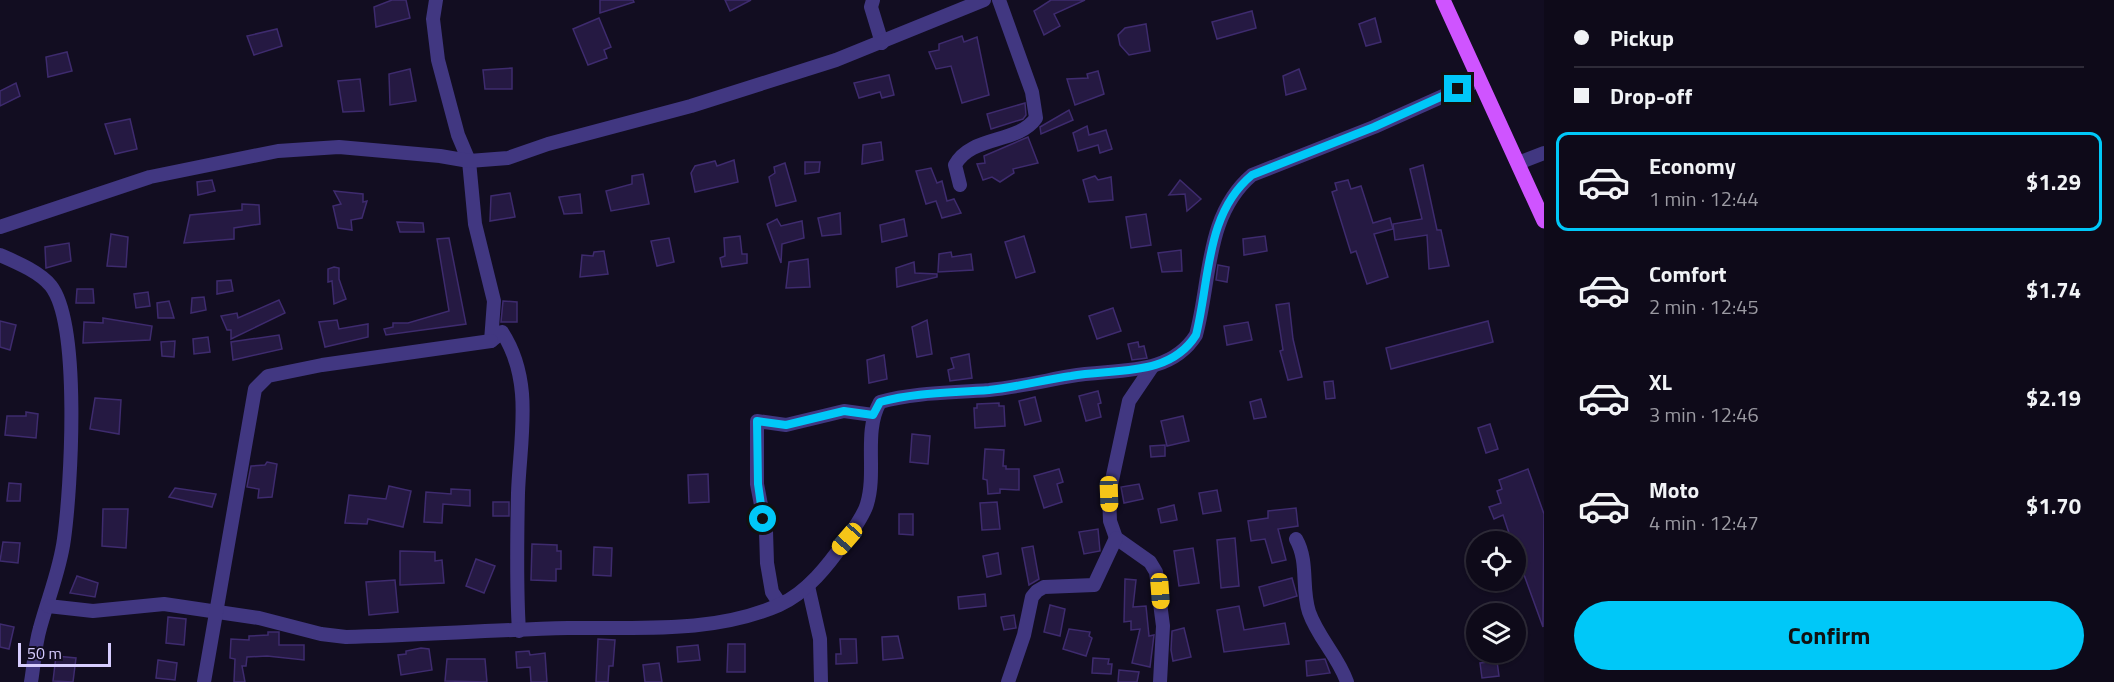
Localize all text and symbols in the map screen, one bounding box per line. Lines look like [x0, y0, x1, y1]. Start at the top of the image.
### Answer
text: Pickup [1610, 21, 1674, 55]
route end [1444, 75, 1471, 102]
text: Drop-off [1610, 79, 1692, 113]
text: Economy [1649, 149, 1736, 183]
icon: car [1577, 155, 1631, 209]
text: $1.29 [2026, 165, 2081, 199]
text: 1 min · 12:44 [1649, 183, 1759, 214]
text: Comfort [1649, 257, 1727, 291]
icon: car [1577, 263, 1631, 317]
text: $1.74 [2026, 273, 2081, 307]
text: 2 min · 12:45 [1649, 291, 1759, 322]
text: XL [1649, 365, 1672, 399]
icon: car [1577, 371, 1631, 425]
text: $2.19 [2026, 381, 2081, 415]
text: 3 min · 12:46 [1649, 399, 1759, 430]
text: Moto [1649, 473, 1699, 507]
car [1099, 476, 1119, 512]
icon: car [1577, 479, 1631, 533]
text: $1.70 [2026, 489, 2081, 523]
route start [749, 505, 776, 532]
text: 4 min · 12:47 [1649, 507, 1759, 538]
car [828, 520, 866, 558]
map controls [1466, 531, 1526, 663]
button: locate [1466, 531, 1526, 591]
car [1150, 572, 1170, 610]
button: Confirm [1574, 601, 2084, 670]
button: layers [1466, 603, 1526, 663]
scale bar [18, 640, 111, 668]
text: 50 m [27, 641, 62, 665]

